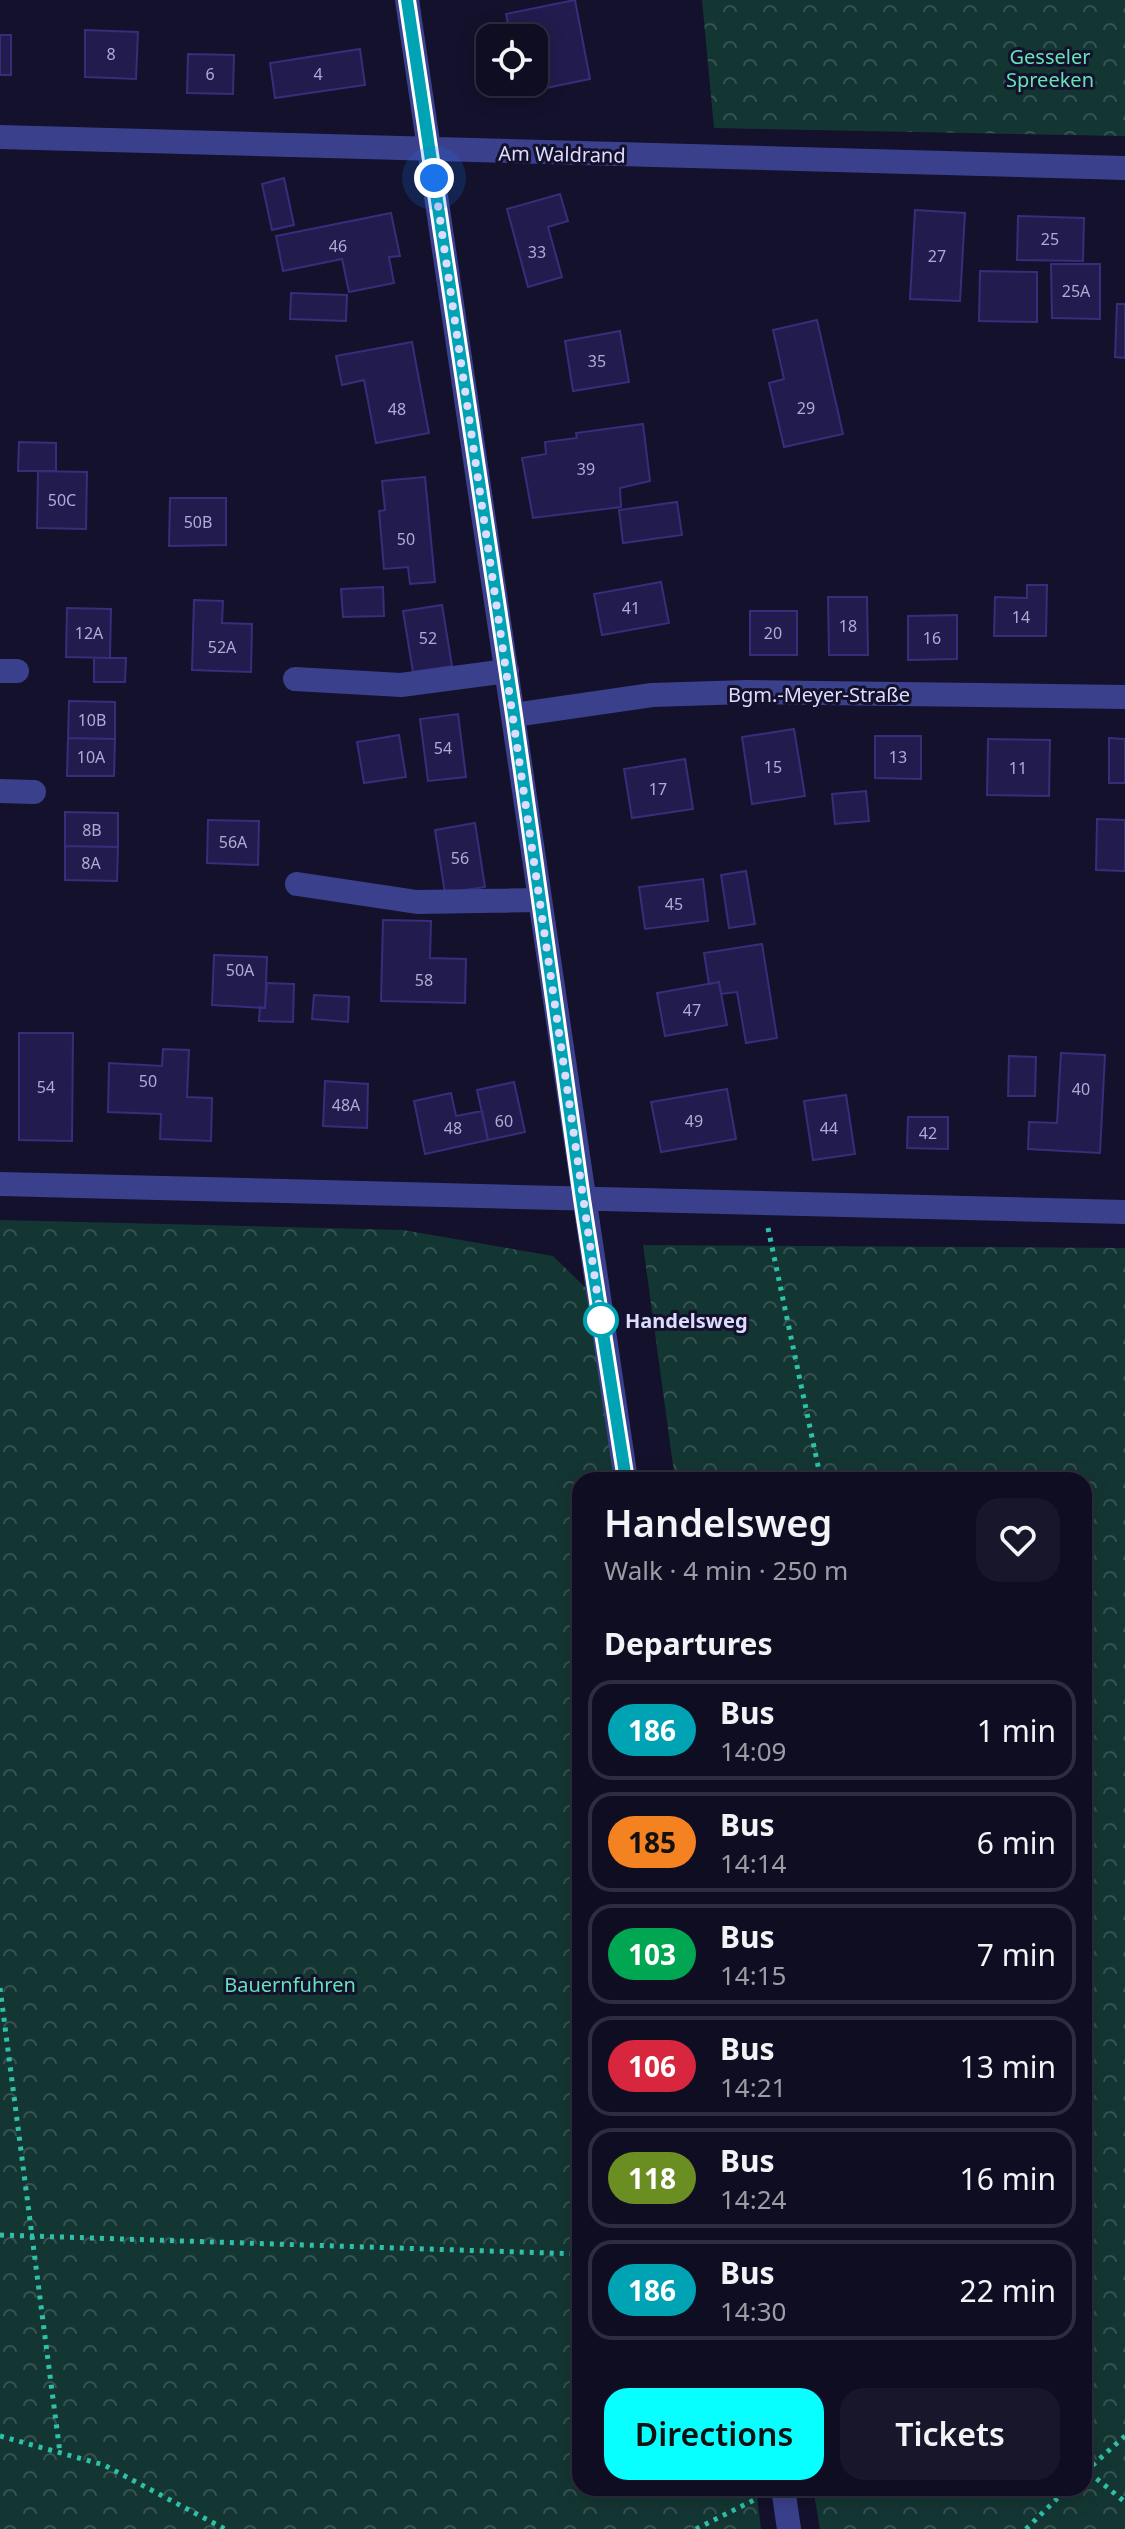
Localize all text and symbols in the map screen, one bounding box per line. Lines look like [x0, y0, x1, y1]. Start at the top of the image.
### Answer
map controls [476, 24, 548, 96]
button: locate [476, 24, 548, 96]
house number: 8 [106, 43, 116, 65]
park label: Gesseler Spreeken [1006, 43, 1094, 93]
house number: 6 [205, 63, 215, 85]
house number: 4 [313, 63, 323, 85]
street label: Am Waldrand [498, 139, 626, 169]
your location [414, 158, 454, 198]
house number: 25 [1041, 228, 1059, 250]
house number: 46 [329, 235, 347, 257]
house number: 33 [528, 241, 546, 263]
house number: 27 [928, 245, 946, 267]
house number: 25A [1062, 280, 1091, 302]
house number: 35 [588, 350, 606, 372]
house number: 29 [797, 397, 815, 419]
house number: 48 [388, 398, 406, 420]
house number: 39 [577, 458, 595, 480]
house number: 50C [48, 489, 76, 511]
house number: 50B [184, 511, 212, 533]
house number: 50 [397, 528, 415, 550]
house number: 41 [622, 597, 640, 619]
house number: 14 [1012, 606, 1030, 628]
house number: 18 [839, 615, 857, 637]
house number: 12A [75, 622, 104, 644]
house number: 20 [764, 622, 782, 644]
house number: 52 [419, 627, 437, 649]
house number: 16 [923, 627, 941, 649]
house number: 52A [208, 636, 237, 658]
street label: Bgm.-Meyer-Straße [728, 681, 910, 708]
house number: 10B [78, 709, 106, 731]
house number: 54 [434, 737, 452, 759]
house number: 10A [77, 746, 106, 768]
house number: 13 [889, 746, 907, 768]
house number: 15 [764, 756, 782, 778]
house number: 11 [1009, 757, 1027, 779]
house number: 17 [649, 778, 667, 800]
house number: 8B [82, 819, 102, 841]
house number: 56A [219, 831, 248, 853]
house number: 56 [451, 847, 469, 869]
house number: 8A [81, 852, 101, 874]
house number: 45 [665, 893, 683, 915]
house number: 50A [226, 959, 255, 981]
house number: 58 [415, 969, 433, 991]
house number: 47 [683, 999, 701, 1021]
house number: 50 [139, 1070, 157, 1092]
house number: 54 [37, 1076, 55, 1098]
house number: 40 [1072, 1078, 1090, 1100]
house number: 48A [332, 1094, 361, 1116]
house number: 60 [495, 1110, 513, 1132]
house number: 49 [685, 1110, 703, 1132]
house number: 48 [444, 1117, 462, 1139]
house number: 44 [820, 1117, 838, 1139]
house number: 42 [919, 1122, 937, 1144]
marker: Handelsweg [584, 1303, 618, 1337]
place label: Handelsweg [625, 1307, 748, 1334]
text: Handelsweg [604, 1496, 832, 1548]
button: heart [976, 1498, 1060, 1582]
text: Walk · 4 min · 250 m [604, 1552, 848, 1588]
text: Departures [604, 1623, 773, 1664]
text: Bus [720, 1692, 775, 1733]
text: 1 min [977, 1710, 1056, 1751]
text: 186 [628, 1711, 676, 1749]
text: 14:09 [720, 1733, 786, 1769]
text: Bus [720, 1804, 775, 1845]
text: 6 min [977, 1822, 1056, 1863]
text: 185 [628, 1823, 676, 1861]
text: 14:14 [720, 1845, 786, 1881]
text: Bus [720, 1916, 775, 1957]
text: 7 min [977, 1934, 1056, 1975]
text: 103 [628, 1935, 676, 1973]
text: 14:15 [720, 1957, 786, 1993]
park label: Bauernfuhren [224, 1971, 356, 1998]
text: Bus [720, 2028, 775, 2069]
text: 13 min [960, 2046, 1056, 2087]
text: 106 [628, 2047, 676, 2085]
text: 14:21 [720, 2069, 786, 2105]
text: Bus [720, 2140, 775, 2181]
text: 16 min [960, 2158, 1056, 2199]
text: 118 [628, 2159, 676, 2197]
text: 14:24 [720, 2181, 786, 2217]
text: Bus [720, 2252, 775, 2293]
text: 22 min [960, 2270, 1056, 2311]
text: 186 [628, 2271, 676, 2309]
text: 14:30 [720, 2293, 786, 2329]
button: Directions [604, 2388, 824, 2480]
button: Tickets [840, 2388, 1060, 2480]

